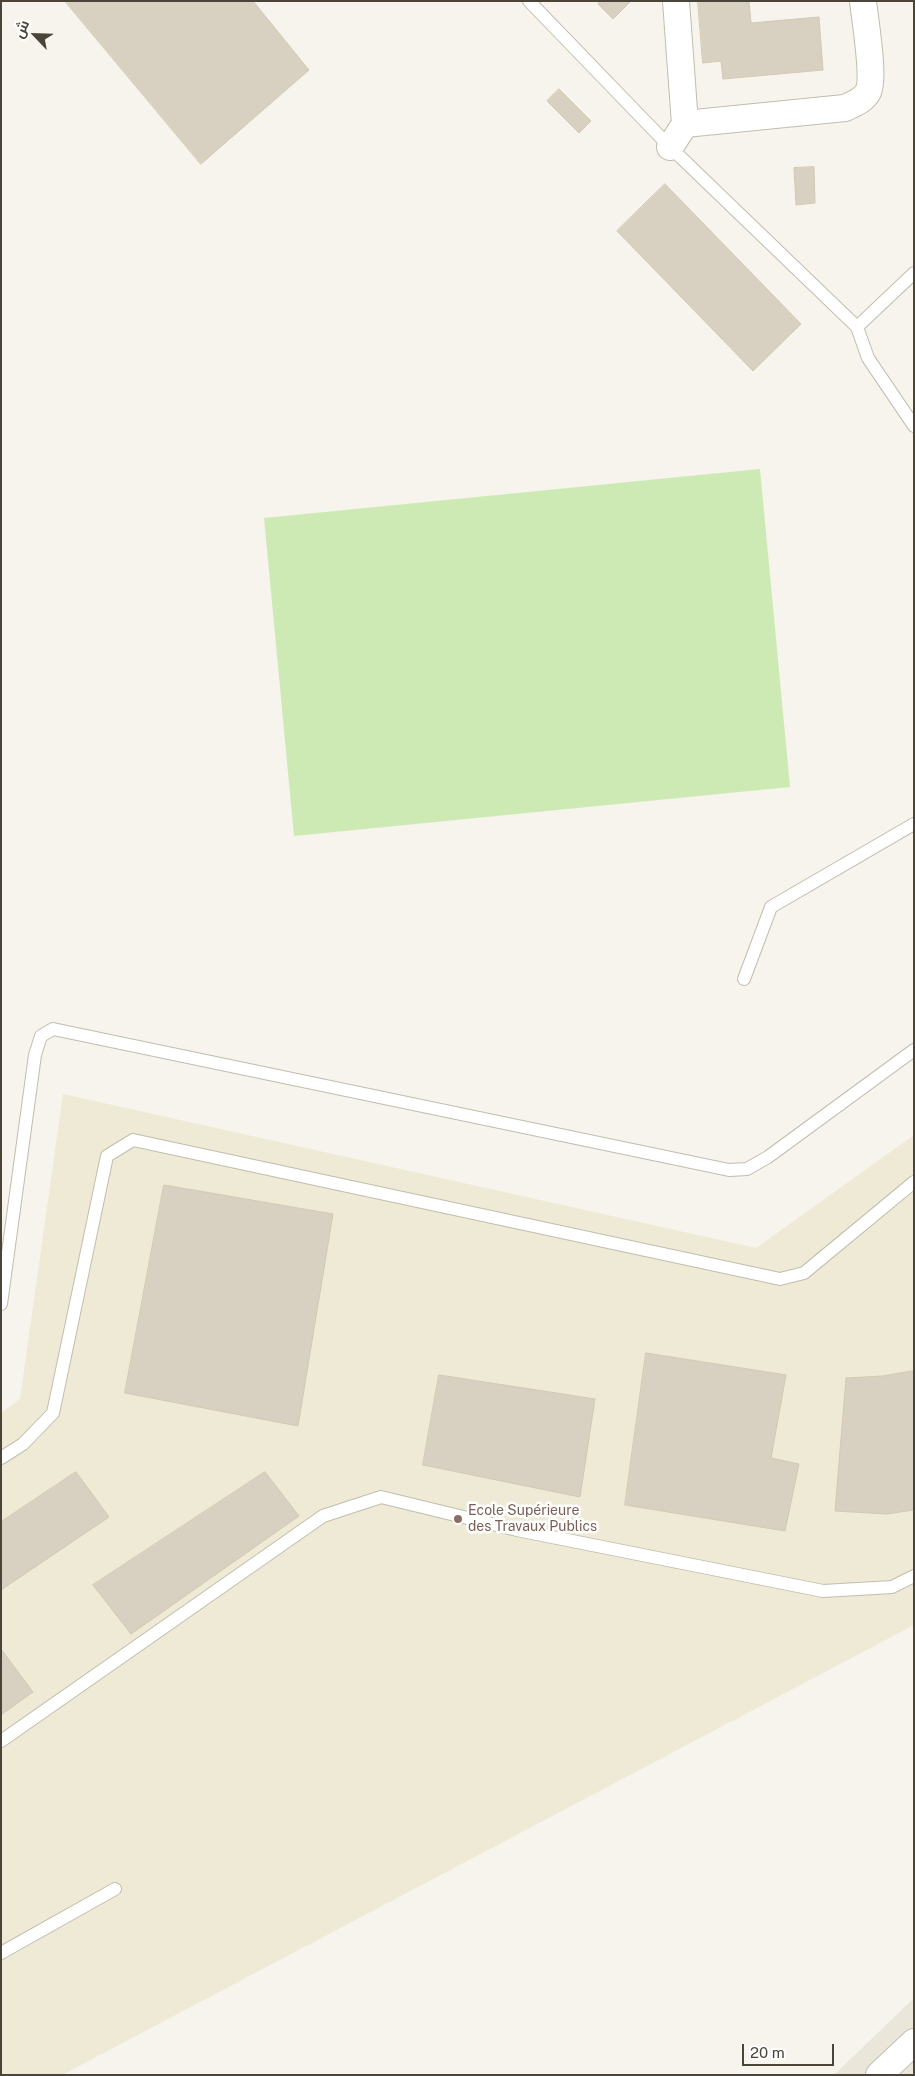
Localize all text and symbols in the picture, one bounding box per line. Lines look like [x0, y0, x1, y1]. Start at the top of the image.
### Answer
north arrow [10, 10, 60, 60]
text: ش [10, 17, 32, 40]
place label: Ecole Supérieure des Travaux Publics [468, 1503, 597, 1535]
marker: Ecole Supérieure des Travaux Publics [452, 1513, 464, 1525]
scale bar [745, 2034, 838, 2066]
text: 20 m [750, 2044, 785, 2061]

